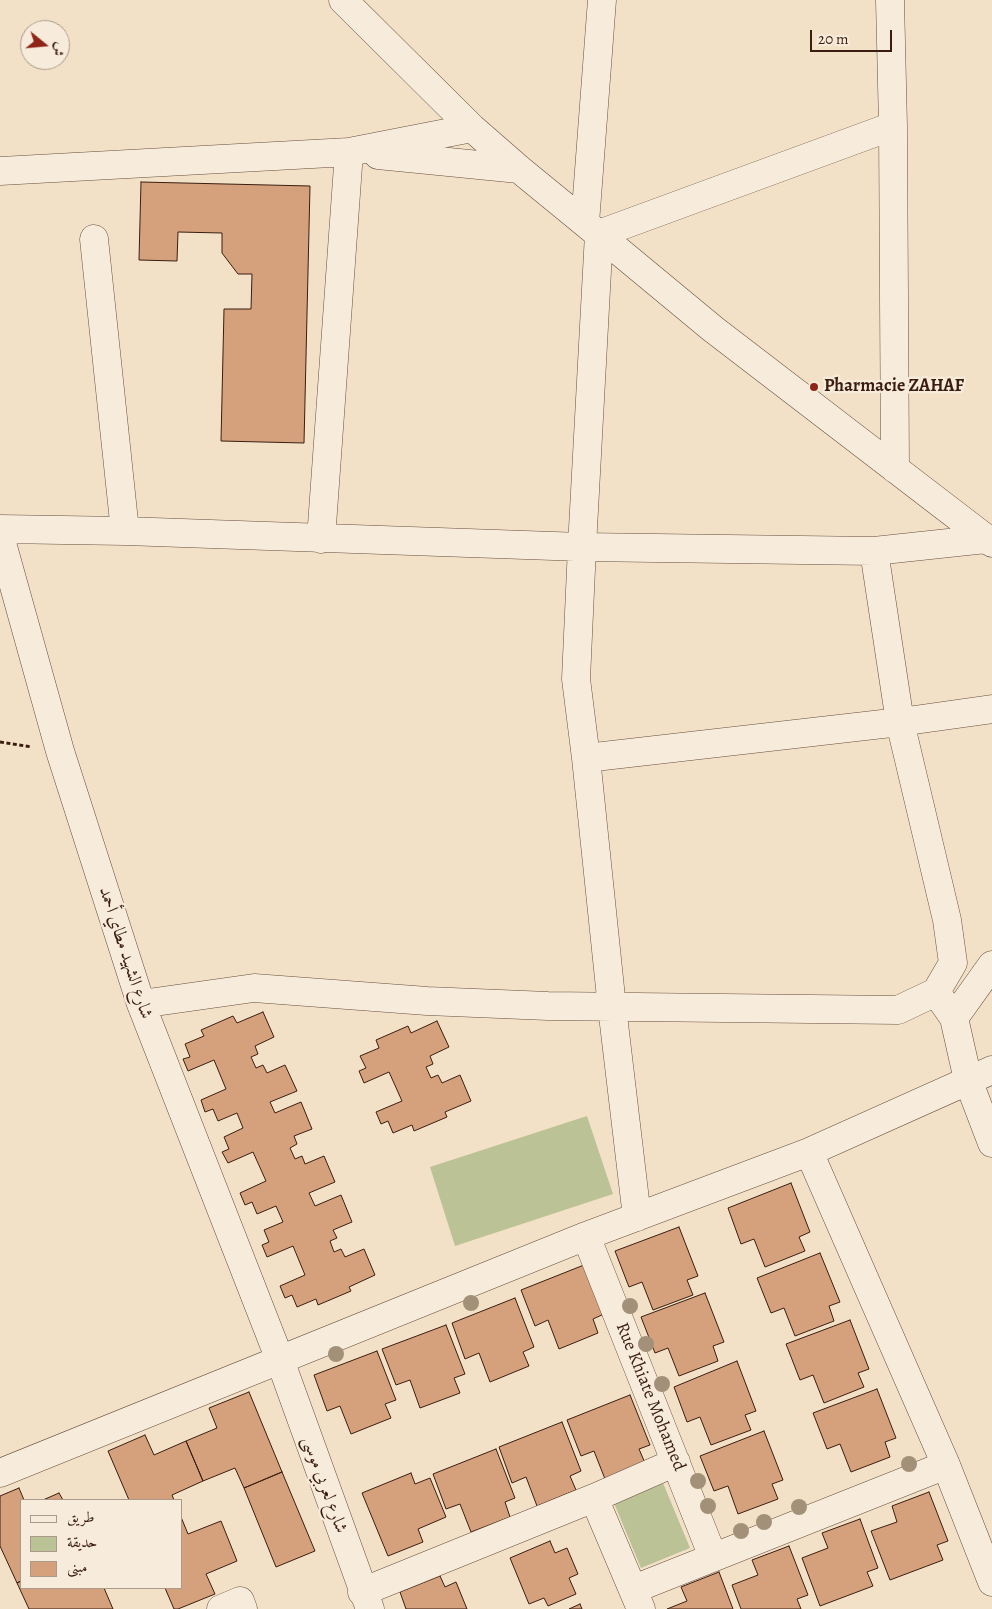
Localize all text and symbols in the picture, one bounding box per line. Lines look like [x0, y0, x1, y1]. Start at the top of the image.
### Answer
north arrow [20, 20, 70, 70]
scale bar [812, 20, 894, 52]
text: 20 m [818, 29, 849, 49]
text: ش [48, 40, 70, 59]
place label: Pharmacie ZAHAF [824, 376, 964, 398]
marker: Pharmacie ZAHAF [808, 381, 820, 393]
street label: شارع الشهيد مطاي أحمد [93, 884, 157, 1022]
street label: Rue Khiate Mohamed [610, 1320, 690, 1474]
street label: شارع لعربي موسى [296, 1434, 352, 1536]
legend [20, 1499, 182, 1589]
text: طريق [67, 1507, 94, 1527]
text: حديقة [67, 1532, 97, 1552]
text: مبنى [67, 1557, 87, 1577]

